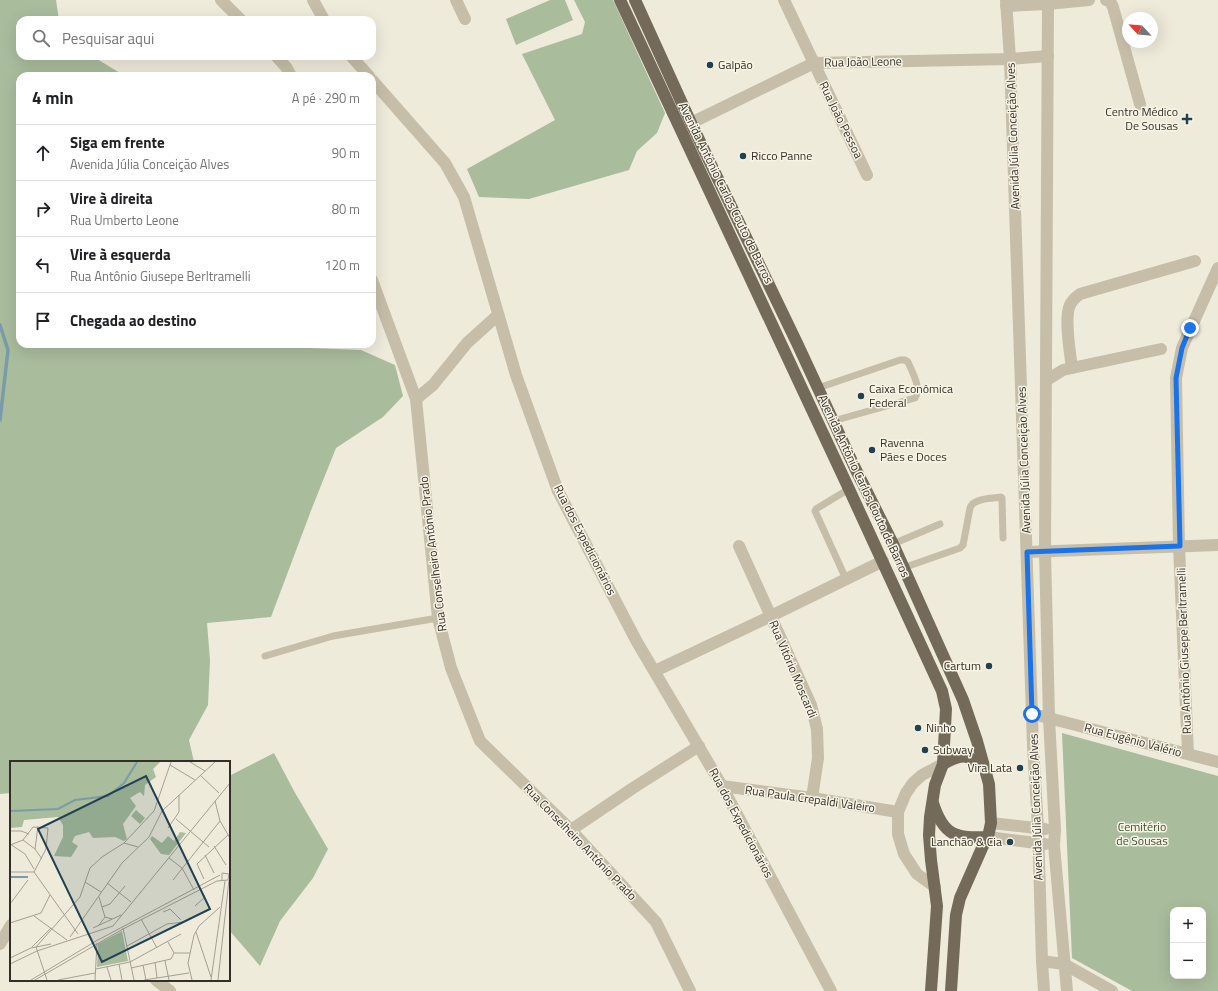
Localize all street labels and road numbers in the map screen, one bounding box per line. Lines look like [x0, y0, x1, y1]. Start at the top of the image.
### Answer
street label: Rua João Leone [824, 51, 902, 72]
street label: Avenida Júlia Conceição Alves [1000, 62, 1025, 210]
street label: Rua João Pessoa [815, 78, 868, 162]
street label: Avenida Antônio Carlos Couto de Barros [674, 99, 779, 287]
street label: Avenida Júlia Conceição Alves [1011, 386, 1036, 534]
street label: Avenida Antônio Carlos Couto de Barros [814, 391, 915, 581]
street label: Rua Conselheiro Antônio Prado [414, 475, 451, 633]
street label: Rua dos Expedicionários [549, 481, 622, 599]
street label: Rua Antônio Giusepe Berltramelli [1171, 567, 1196, 735]
street label: Rua Vitório Moscardi [764, 617, 823, 721]
street label: Rua Eugênio Valério [1082, 717, 1184, 762]
street label: Avenida Júlia Conceição Alves [1023, 733, 1048, 881]
street label: Rua dos Expedicionários [704, 764, 779, 881]
street label: Rua Conselheiro Antônio Prado [519, 779, 641, 904]
street label: Rua Paula Crepaldi Valeiro [744, 780, 876, 817]

